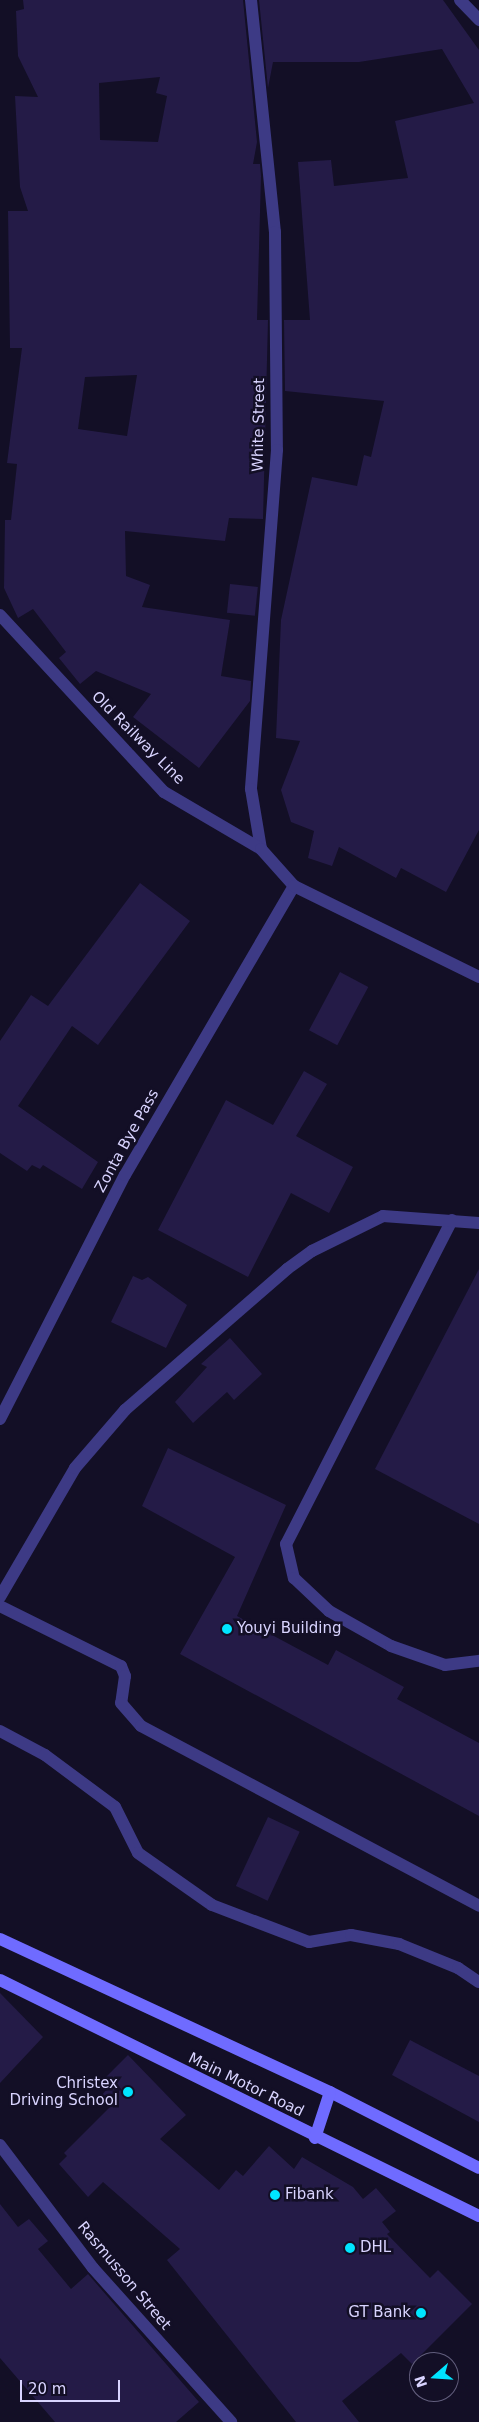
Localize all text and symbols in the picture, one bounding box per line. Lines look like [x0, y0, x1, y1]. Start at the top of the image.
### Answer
street label: White Street [249, 378, 269, 472]
street label: Old Railway Line [88, 688, 188, 788]
street label: Zonta Bye Pass [91, 1086, 163, 1196]
place label: Youyi Building [237, 1620, 342, 1638]
marker: Youyi Building [221, 1623, 233, 1635]
street label: Main Motor Road [185, 2049, 307, 2121]
place label: Christex Driving School [9, 2074, 118, 2109]
marker: Christex Driving School [122, 2086, 134, 2098]
place label: Fibank [285, 2186, 334, 2204]
marker: Fibank [269, 2189, 281, 2201]
street label: Rasmusson Street [73, 2218, 175, 2334]
place label: DHL [360, 2239, 391, 2257]
marker: DHL [344, 2242, 356, 2254]
place label: GT Bank [348, 2304, 411, 2322]
marker: GT Bank [415, 2307, 427, 2319]
north arrow [409, 2352, 459, 2402]
scale bar [22, 2370, 122, 2402]
text: N [411, 2373, 430, 2390]
text: 20 m [28, 2380, 66, 2398]

